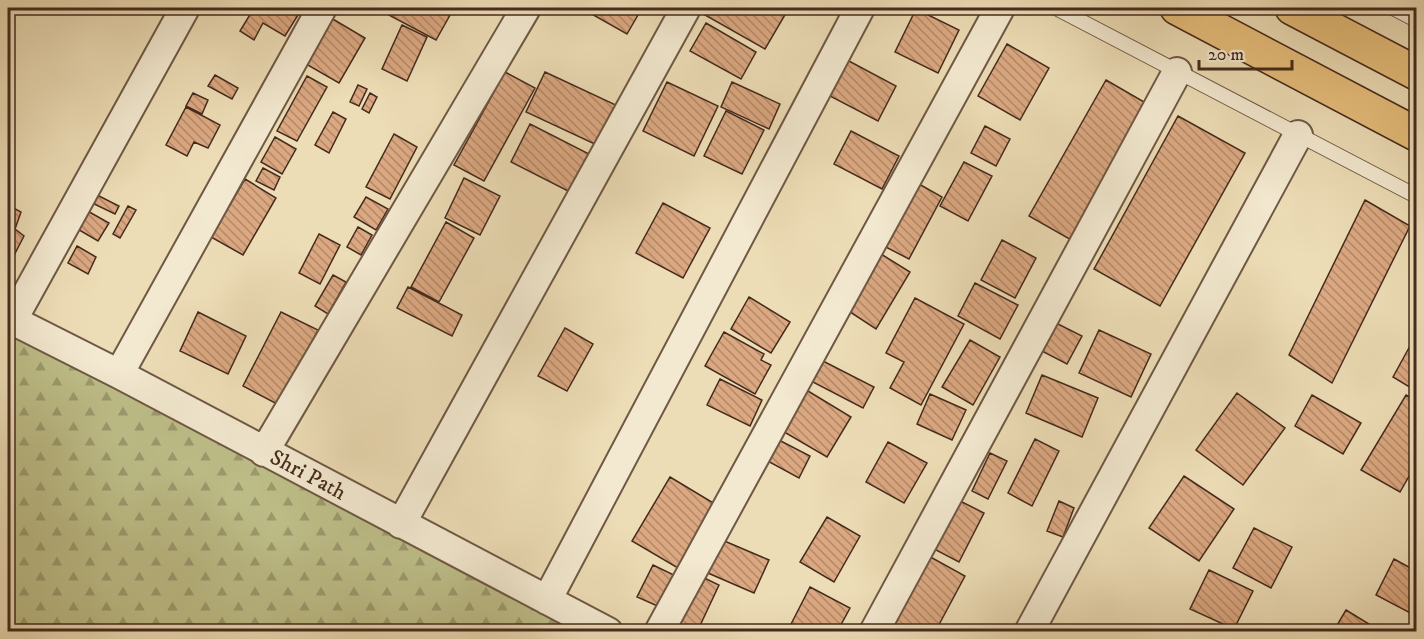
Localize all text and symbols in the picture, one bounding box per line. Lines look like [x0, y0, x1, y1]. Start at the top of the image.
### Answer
scale bar [1199, 33, 1292, 71]
text: 20 m [1208, 44, 1244, 66]
street label: Shri Path [265, 444, 351, 506]

